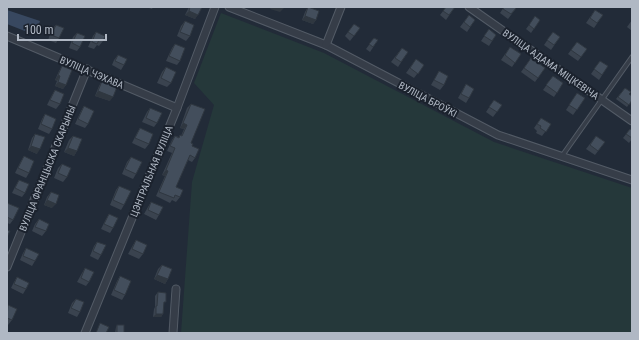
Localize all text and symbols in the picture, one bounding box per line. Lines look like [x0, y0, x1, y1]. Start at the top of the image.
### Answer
scale bar [18, 16, 106, 42]
text: 100 m [24, 23, 54, 37]
street label: ВУЛІЦА АДАМА МІЦКЕВІЧА [501, 27, 601, 102]
street label: ВУЛІЦА ЧЭХАВА [58, 54, 126, 91]
street label: ВУЛІЦА БРОЎКІ [397, 79, 459, 119]
street label: ВУЛІЦА ФРАНЦЫСКА СКАРЫНЫ [16, 103, 78, 233]
street label: ЦЭНТРАЛЬНАЯ ВУЛІЦА [128, 124, 175, 218]

